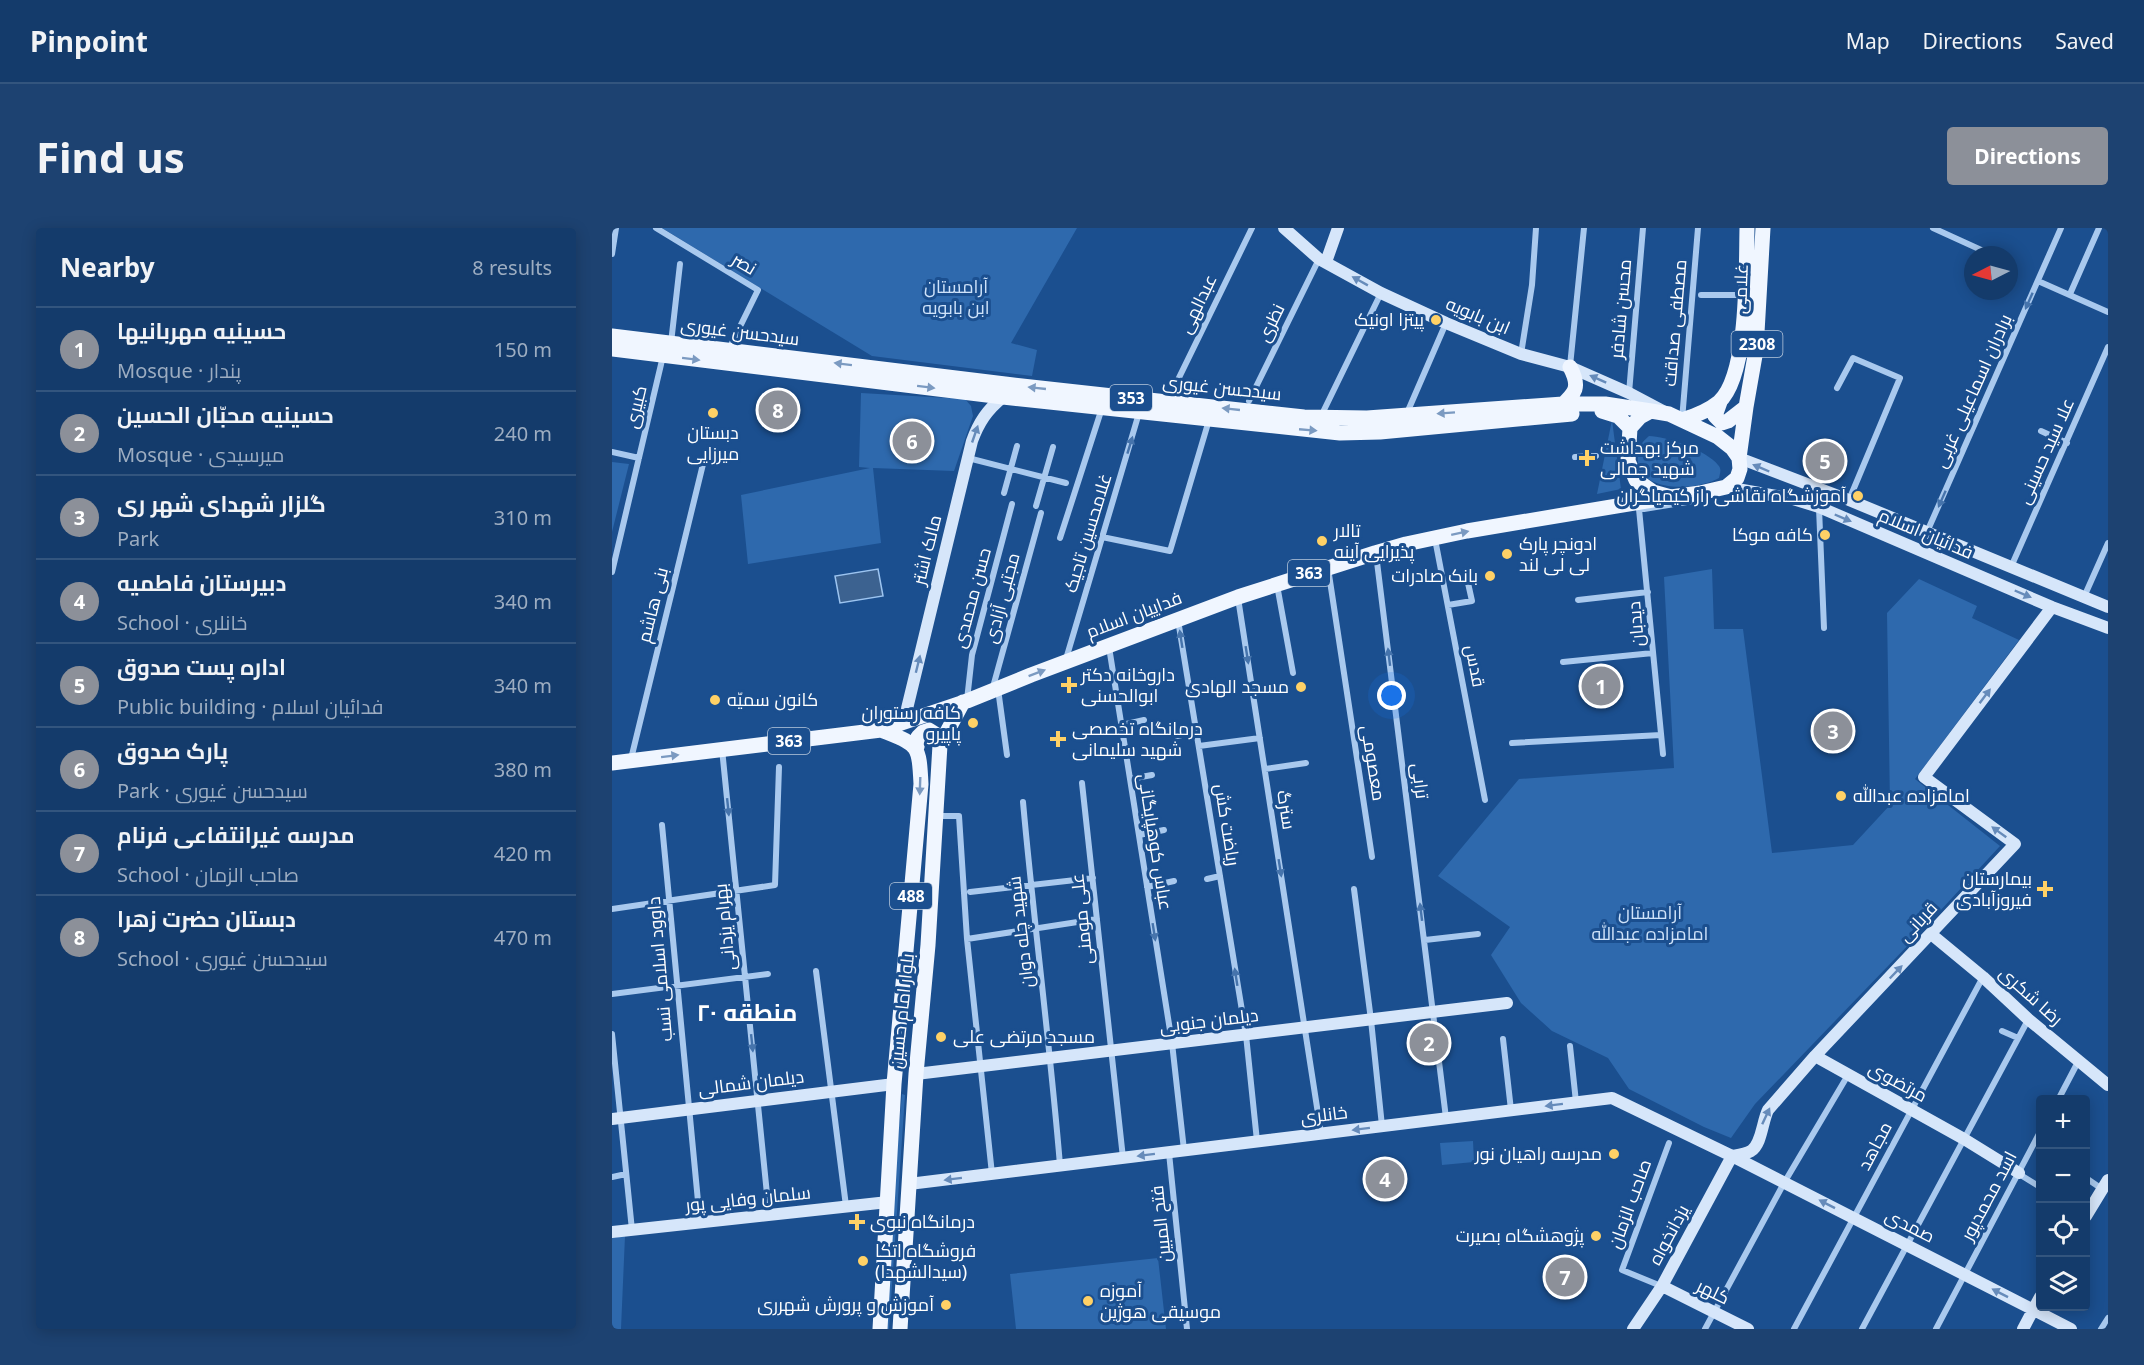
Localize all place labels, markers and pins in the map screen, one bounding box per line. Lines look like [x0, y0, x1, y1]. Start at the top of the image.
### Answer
place label: پیتزا اونیک [1354, 307, 1424, 332]
marker: پیتزا اونیک [1429, 313, 1443, 327]
pin: 8 [758, 388, 798, 432]
marker: دبستان میرزایی [706, 406, 720, 420]
pin: 6 [892, 418, 932, 464]
place label: دبستان میرزایی [687, 420, 739, 465]
place label: مرکز بهداشت شهید جمالی [1600, 435, 1699, 480]
pin: 5 [1806, 438, 1844, 484]
marker: مرکز بهداشت شهید جمالی [1578, 449, 1596, 467]
place label: آموزشگاه نقاشی راز کیمیاگران [1617, 483, 1846, 507]
marker: آموزشگاه نقاشی راز کیمیاگران [1851, 489, 1865, 503]
place label: تالار پذیرایی آینه [1333, 518, 1414, 564]
place label: کافه موکا [1732, 522, 1813, 546]
marker: کافه موکا [1818, 528, 1832, 542]
place label: ادونچر پارک لی لی لند [1519, 531, 1597, 576]
marker: تالار پذیرایی آینه [1315, 534, 1329, 548]
marker: ادونچر پارک لی لی لند [1500, 547, 1514, 561]
place label: بانک صادرات [1391, 563, 1478, 587]
marker: بانک صادرات [1483, 569, 1497, 583]
place label: داروخانه دکتر ابوالحسنی [1080, 662, 1175, 707]
pin: 1 [1582, 664, 1620, 708]
place label: مسجد الهادی [1185, 674, 1289, 698]
marker: داروخانه دکتر ابوالحسنی [1062, 678, 1076, 692]
marker: مسجد الهادی [1294, 680, 1308, 694]
place label: کانون سمیّه [727, 687, 818, 711]
marker: کانون سمیّه [708, 693, 722, 707]
place label: کافه رستوران پاپیرو [862, 700, 961, 746]
pin: 3 [1814, 708, 1852, 754]
marker: کافه رستوران پاپیرو [966, 716, 980, 730]
place label: درمانگاه تخصصی شهید سلیمانی [1072, 716, 1203, 761]
marker: درمانگاه تخصصی شهید سلیمانی [1049, 730, 1067, 748]
place label: امامزاده عبدالله [1853, 783, 1970, 807]
marker: امامزاده عبدالله [1834, 789, 1848, 803]
place label: بیمارستان فیروزآبادی [1956, 866, 2032, 911]
marker: بیمارستان فیروزآبادی [2036, 880, 2054, 898]
pin: 2 [1410, 1020, 1448, 1066]
place label: مسجد مرتضی علی [953, 1024, 1095, 1048]
marker: مسجد مرتضی علی [934, 1030, 948, 1044]
place label: مدرسه راهیان نور [1474, 1141, 1602, 1165]
marker: مدرسه راهیان نور [1607, 1147, 1621, 1161]
pin: 4 [1366, 1156, 1404, 1202]
place label: درمانگاه نبوی [870, 1209, 975, 1233]
marker: درمانگاه نبوی [848, 1213, 866, 1231]
place label: پژوهشگاه بصیرت [1456, 1223, 1584, 1248]
marker: پژوهشگاه بصیرت [1589, 1229, 1603, 1243]
place label: فروشگاه اتکا (سیدالشهدا) [875, 1238, 976, 1283]
marker: فروشگاه اتکا (سیدالشهدا) [856, 1254, 870, 1268]
pin: 7 [1546, 1254, 1584, 1300]
place label: آموزه موسیقی هوژین [1100, 1278, 1221, 1323]
place label: آموزش و پرورش شهرری [757, 1292, 934, 1317]
marker: آموزه موسیقی هوژین [1081, 1294, 1095, 1308]
marker: آموزش و پرورش شهرری [939, 1298, 953, 1312]

